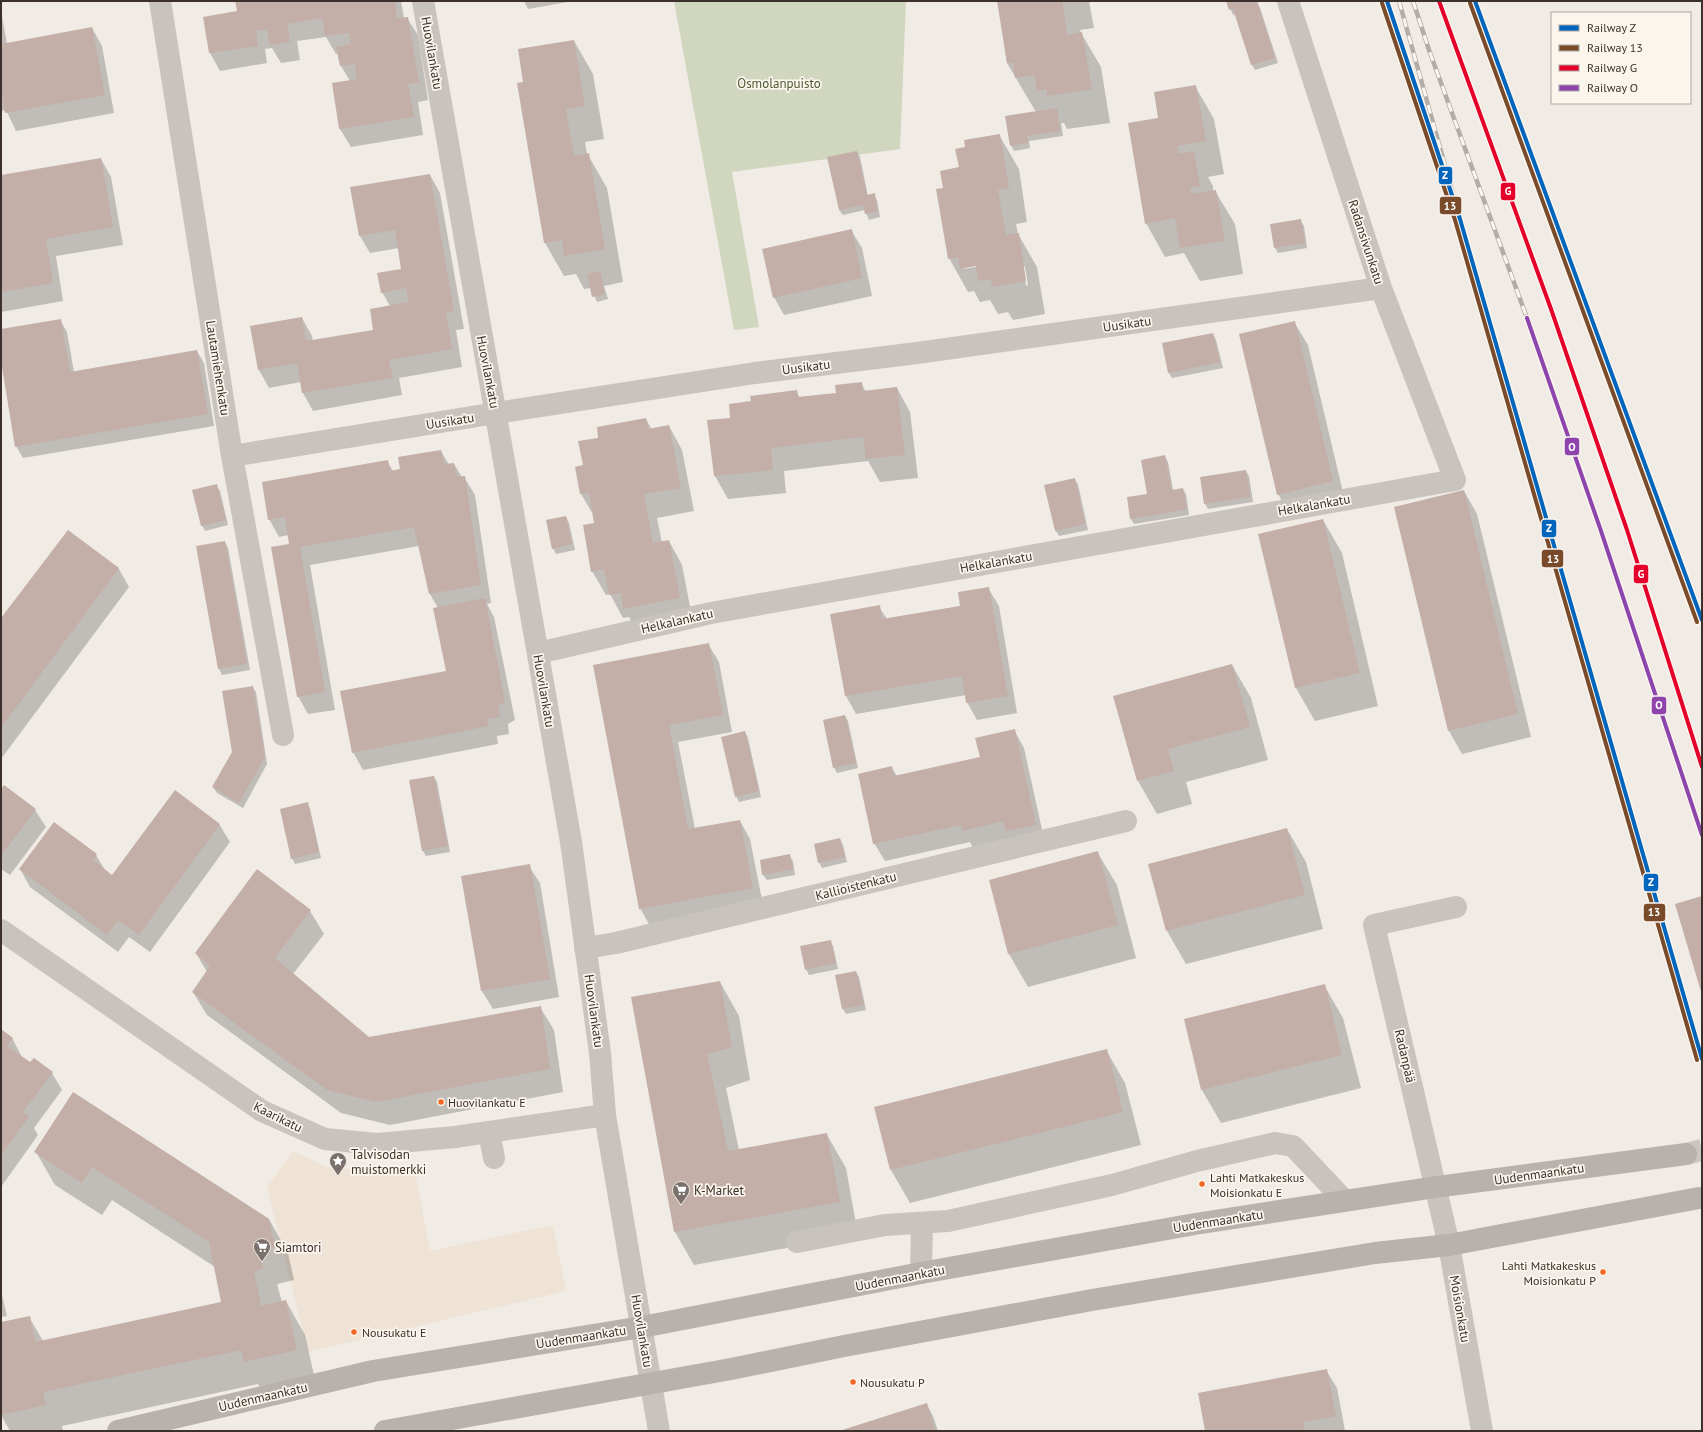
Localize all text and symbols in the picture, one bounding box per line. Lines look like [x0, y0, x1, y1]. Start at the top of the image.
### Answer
legend [1551, 12, 1691, 104]
street label: Huovilankatu [417, 15, 447, 91]
text: Railway Z [1587, 20, 1637, 35]
text: Railway 13 [1587, 40, 1643, 55]
text: Railway G [1587, 60, 1637, 75]
park label: Osmolanpuisto [737, 75, 821, 92]
text: Railway O [1587, 80, 1638, 95]
line badge: Z [1438, 166, 1453, 185]
text: Z [1442, 168, 1448, 182]
line badge: G [1500, 182, 1516, 201]
text: G [1505, 184, 1512, 198]
line badge: 13 [1439, 196, 1462, 215]
street label: Radansivunkatu [1344, 198, 1388, 286]
text: 13 [1444, 199, 1456, 213]
street label: Uusikatu [1102, 312, 1152, 336]
street label: Lautamiehenkatu [202, 319, 234, 417]
street label: Huovilankatu [473, 334, 503, 410]
street label: Uusikatu [781, 356, 831, 378]
street label: Uusikatu [425, 409, 475, 433]
line badge: O [1564, 437, 1580, 456]
text: O [1568, 440, 1576, 454]
street label: Helkalankatu [1276, 490, 1352, 520]
line badge: Z [1541, 519, 1557, 538]
text: Z [1546, 521, 1552, 535]
street label: Helkalankatu [958, 547, 1034, 577]
line badge: 13 [1541, 549, 1564, 568]
text: 13 [1547, 552, 1559, 566]
line badge: G [1633, 564, 1649, 584]
text: G [1638, 567, 1645, 581]
street label: Helkalankatu [639, 604, 715, 638]
street label: Huovilankatu [529, 653, 559, 729]
line badge: O [1651, 696, 1667, 715]
text: O [1655, 698, 1663, 712]
street label: Kallioistenkatu [814, 868, 898, 904]
line badge: Z [1643, 873, 1659, 892]
text: Z [1648, 875, 1654, 889]
line badge: 13 [1643, 903, 1666, 922]
text: 13 [1648, 905, 1660, 919]
street label: Huovilankatu [580, 973, 608, 1049]
street label: Radanpää [1391, 1028, 1419, 1084]
place label: Huovilankatu E [448, 1095, 526, 1110]
marker: Huovilankatu E [436, 1097, 446, 1107]
street label: Kaarikatu [251, 1098, 305, 1136]
place label: Talvisodan muistomerkki [351, 1146, 426, 1178]
place icon: Talvisodan muistomerkki [328, 1151, 348, 1176]
street label: Uudenmaankatu [1493, 1159, 1585, 1189]
place label: Lahti Matkakeskus Moisionkatu E [1210, 1170, 1304, 1200]
marker: Lahti Matkakeskus Moisionkatu E [1197, 1179, 1207, 1189]
supermarket icon: K-Market [671, 1180, 691, 1205]
place label: K-Market [694, 1182, 744, 1199]
street label: Uudenmaankatu [1172, 1205, 1264, 1237]
supermarket icon: Siamtori [252, 1237, 272, 1262]
place label: Siamtori [275, 1239, 322, 1256]
place label: Lahti Matkakeskus Moisionkatu P [1502, 1258, 1596, 1288]
street label: Uudenmaankatu [854, 1261, 946, 1295]
marker: Lahti Matkakeskus Moisionkatu P [1598, 1267, 1608, 1277]
street label: Moisionkatu [1446, 1274, 1474, 1344]
street label: Huovilankatu [627, 1293, 657, 1369]
street label: Uudenmaankatu [535, 1321, 627, 1353]
place label: Nousukatu E [362, 1325, 426, 1340]
marker: Nousukatu E [349, 1327, 359, 1337]
place label: Nousukatu P [860, 1375, 925, 1390]
marker: Nousukatu P [848, 1377, 858, 1387]
street label: Uudenmaankatu [217, 1378, 309, 1416]

